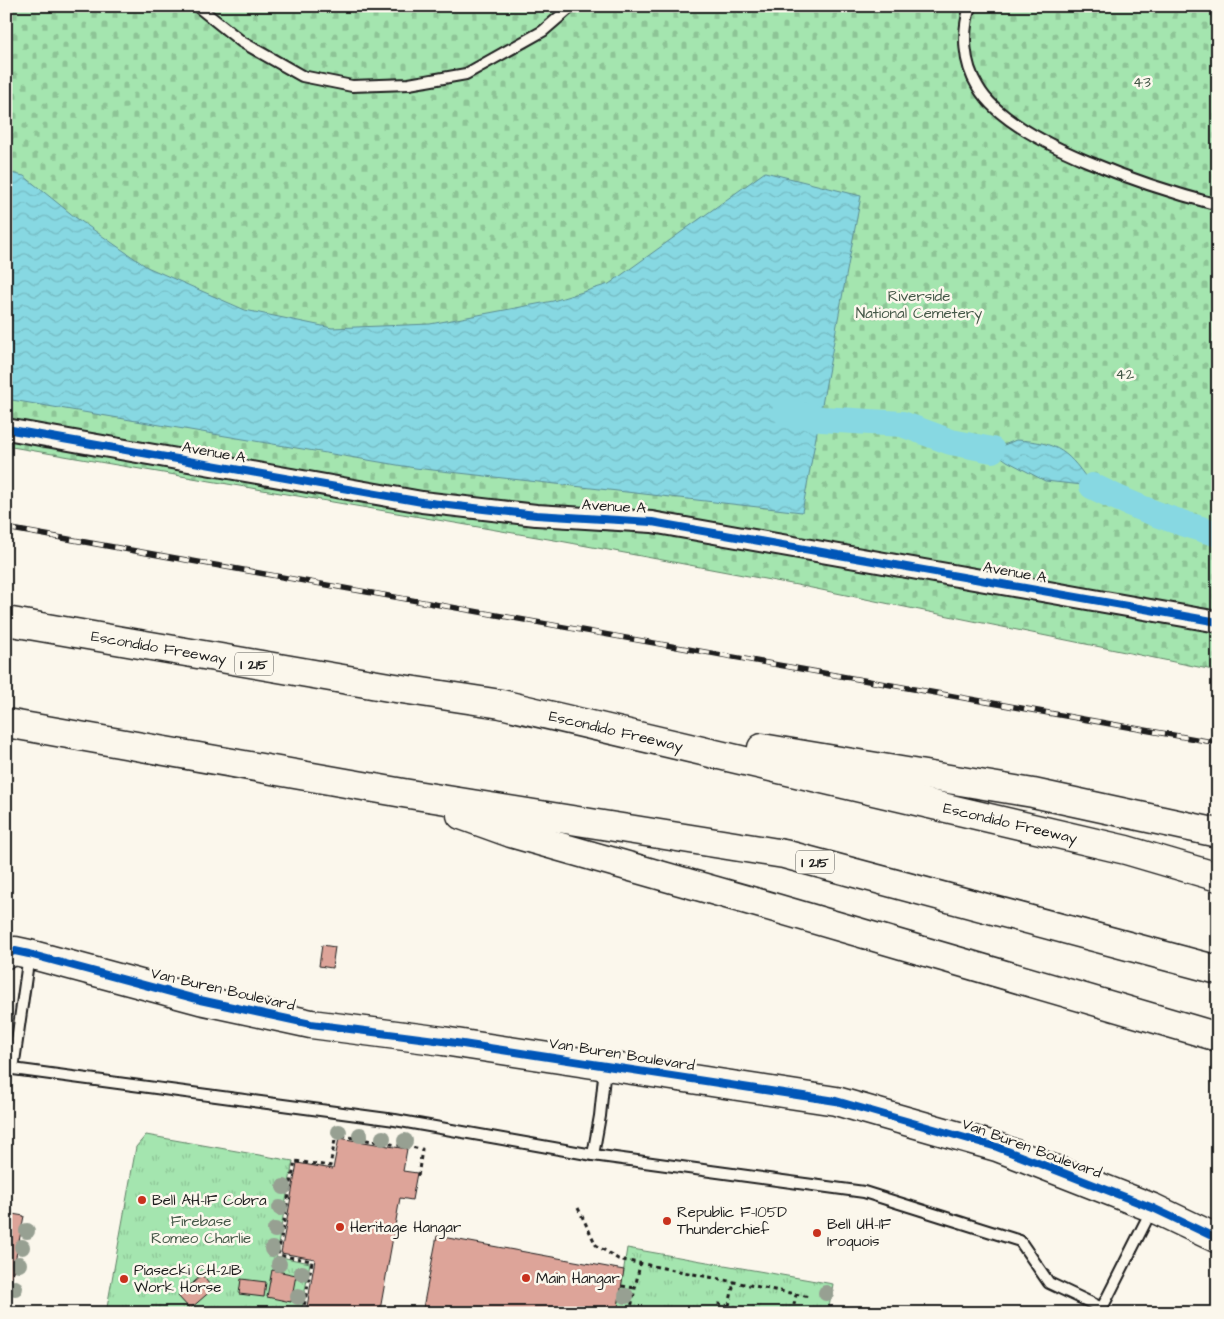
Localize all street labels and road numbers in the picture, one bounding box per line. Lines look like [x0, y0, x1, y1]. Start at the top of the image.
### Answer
street label: Avenue A [180, 437, 248, 468]
street label: Avenue A [581, 494, 647, 519]
street label: Avenue A [981, 557, 1049, 588]
street label: Escondido Freeway [89, 626, 228, 671]
road number: I 215 [235, 652, 273, 676]
street label: Escondido Freeway [547, 706, 685, 758]
street label: Escondido Freeway [941, 798, 1079, 850]
road number: I 215 [796, 850, 834, 874]
street label: Van Buren Boulevard [149, 963, 297, 1016]
street label: Van Buren Boulevard [548, 1033, 697, 1076]
street label: Van Buren Boulevard [959, 1113, 1105, 1184]

